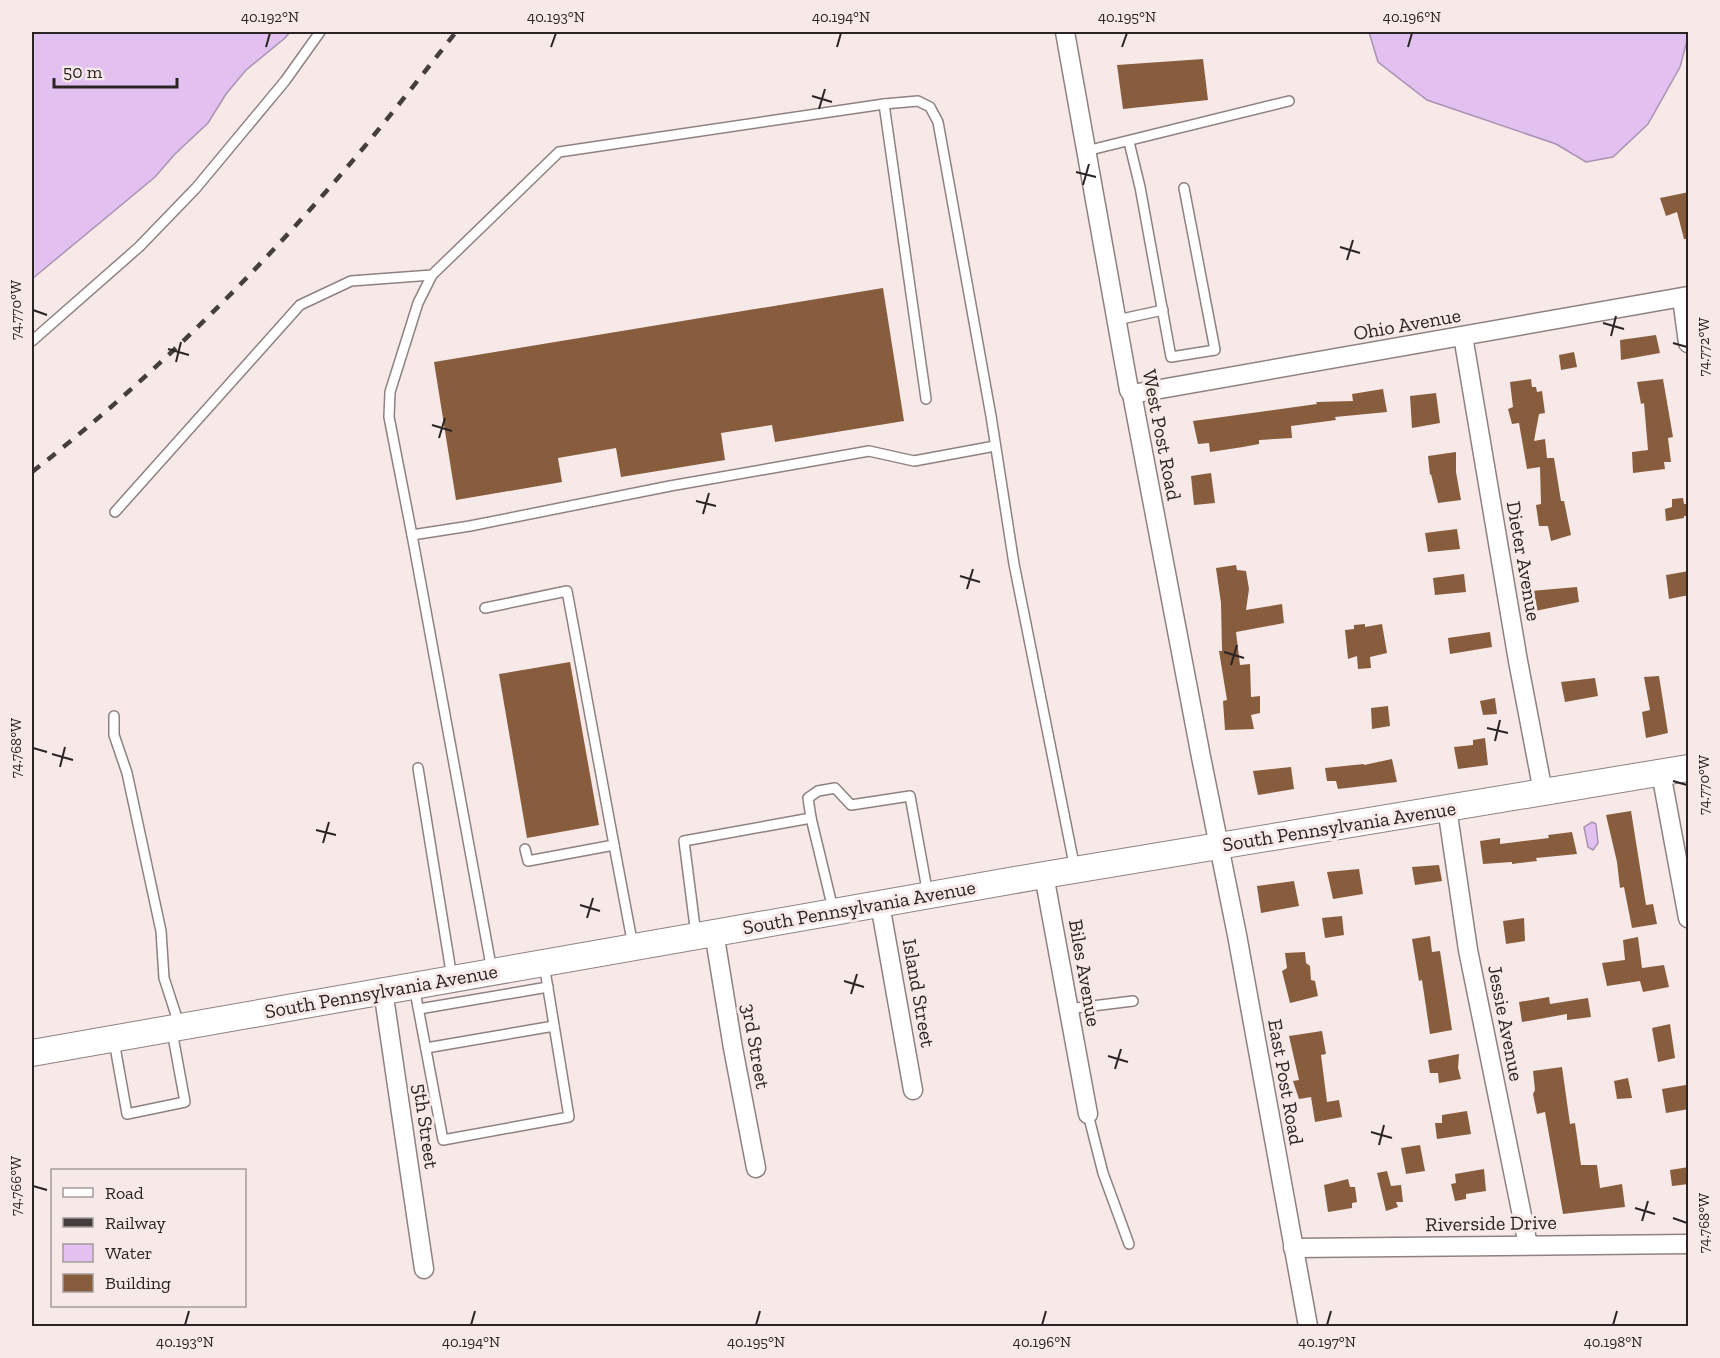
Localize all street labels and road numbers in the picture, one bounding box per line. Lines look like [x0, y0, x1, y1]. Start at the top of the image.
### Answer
street label: Ohio Avenue [1351, 303, 1463, 345]
street label: West Post Road [1138, 367, 1186, 503]
street label: Dieter Avenue [1502, 499, 1546, 623]
street label: South Pennsylvania Avenue [1221, 796, 1457, 856]
street label: South Pennsylvania Avenue [741, 875, 977, 939]
street label: Biles Avenue [1064, 918, 1106, 1028]
street label: Island Street [898, 937, 940, 1050]
street label: South Pennsylvania Avenue [263, 959, 499, 1023]
street label: Jessie Avenue [1483, 963, 1529, 1083]
street label: 3rd Street [737, 1001, 775, 1091]
street label: East Post Road [1263, 1017, 1309, 1147]
street label: 5th Street [408, 1082, 444, 1171]
street label: Riverside Drive [1425, 1210, 1557, 1236]

